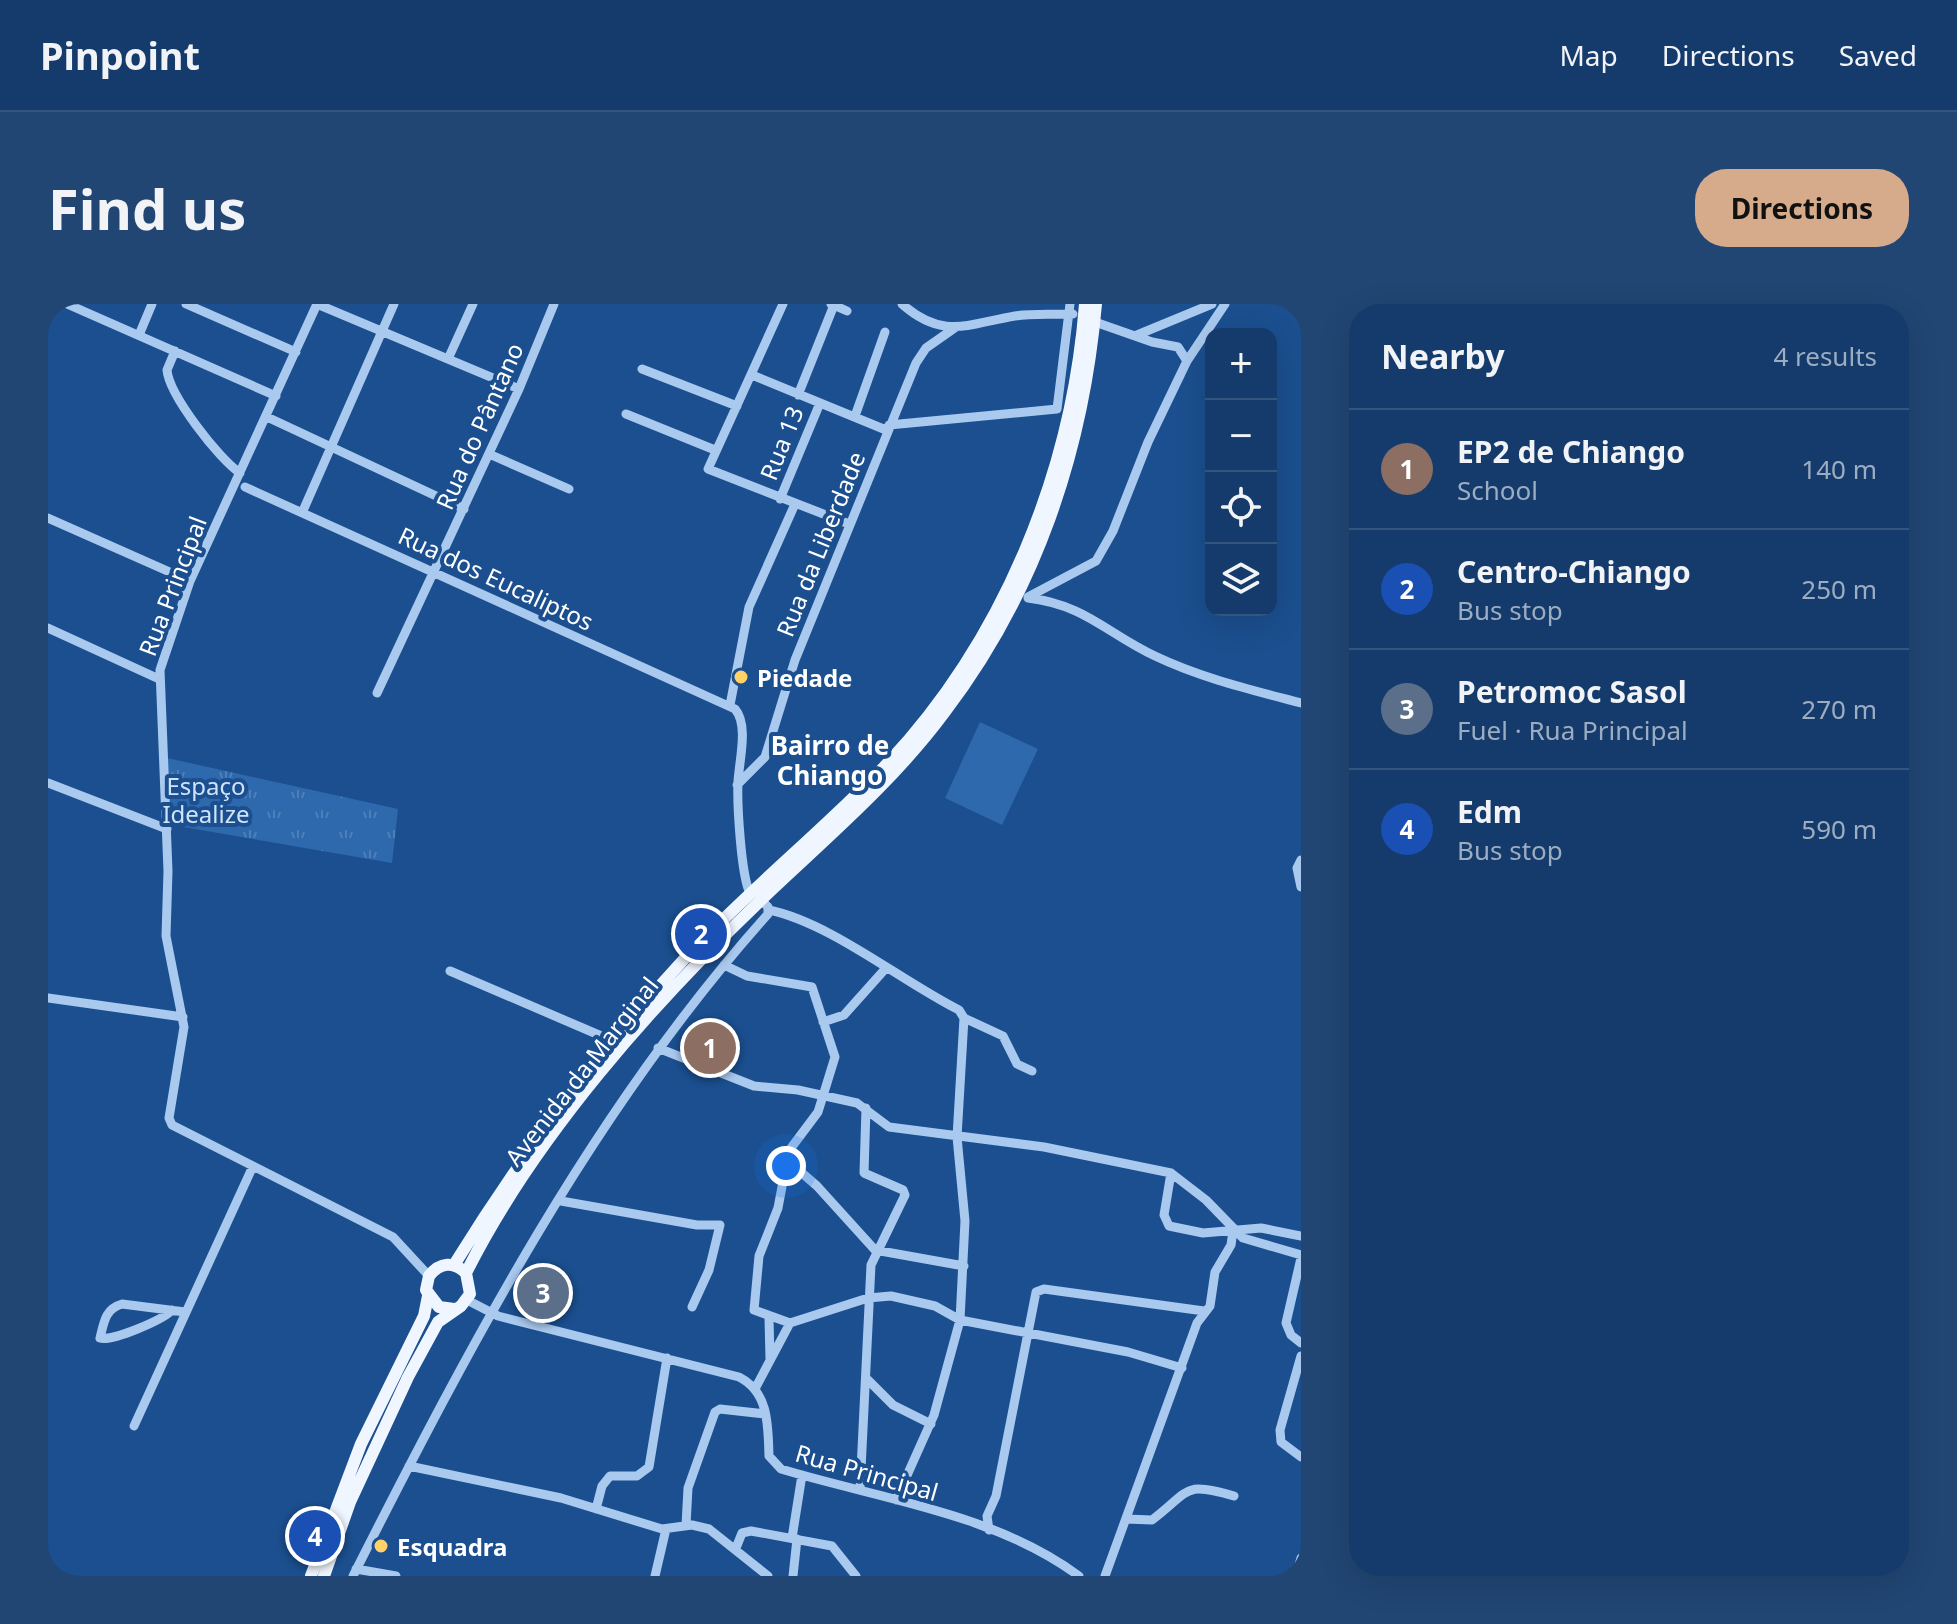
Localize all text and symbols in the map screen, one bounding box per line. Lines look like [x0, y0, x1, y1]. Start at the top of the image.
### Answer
text: Pinpoint [40, 29, 200, 81]
text: Map [1559, 36, 1618, 74]
text: Directions [1662, 36, 1795, 74]
text: Saved [1839, 36, 1917, 74]
button: Directions [1695, 169, 1909, 247]
text: Find us [48, 170, 246, 246]
map controls [1205, 328, 1277, 616]
button: + [1205, 328, 1277, 400]
text: Nearby [1381, 333, 1505, 379]
street label: Rua do Pântano [427, 337, 531, 515]
text: 4 results [1773, 338, 1877, 374]
button: − [1205, 400, 1277, 472]
street label: Rua 13 [751, 401, 811, 485]
text: EP2 de Chiango [1457, 431, 1685, 472]
street label: Rua da Liberdade [768, 447, 872, 641]
text: 1 [1400, 451, 1414, 487]
text: 140 m [1801, 451, 1877, 487]
button: locate [1205, 472, 1277, 544]
text: School [1457, 472, 1538, 508]
street label: Rua Principal [130, 511, 214, 661]
street label: Rua dos Eucaliptos [393, 518, 599, 638]
button: layers [1205, 544, 1277, 616]
text: Centro-Chiango [1457, 551, 1691, 592]
text: 2 [1400, 571, 1414, 607]
text: 250 m [1801, 571, 1877, 607]
text: Bus stop [1457, 592, 1563, 628]
place label: Piedade [757, 661, 852, 694]
marker: Piedade [732, 668, 750, 686]
text: Petromoc Sasol [1457, 671, 1687, 712]
text: 3 [1400, 691, 1414, 727]
text: 270 m [1801, 691, 1877, 727]
text: Fuel · Rua Principal [1457, 712, 1688, 748]
district label: Bairro de Chiango [771, 727, 889, 793]
park label: Espaço Idealize [162, 769, 250, 830]
text: Edm [1457, 791, 1522, 832]
text: 4 [1400, 811, 1414, 847]
text: 590 m [1801, 811, 1877, 847]
text: Bus stop [1457, 832, 1563, 868]
pin: 2 [675, 904, 727, 964]
street label: Avenida da Marginal [497, 970, 665, 1172]
pin: 1 [684, 1018, 736, 1078]
your location [766, 1146, 806, 1186]
pin: 3 [517, 1263, 569, 1323]
street label: Rua Principal [792, 1436, 942, 1508]
pin: 4 [289, 1506, 341, 1566]
place label: Esquadra [397, 1530, 507, 1563]
marker: Esquadra [372, 1537, 390, 1555]

